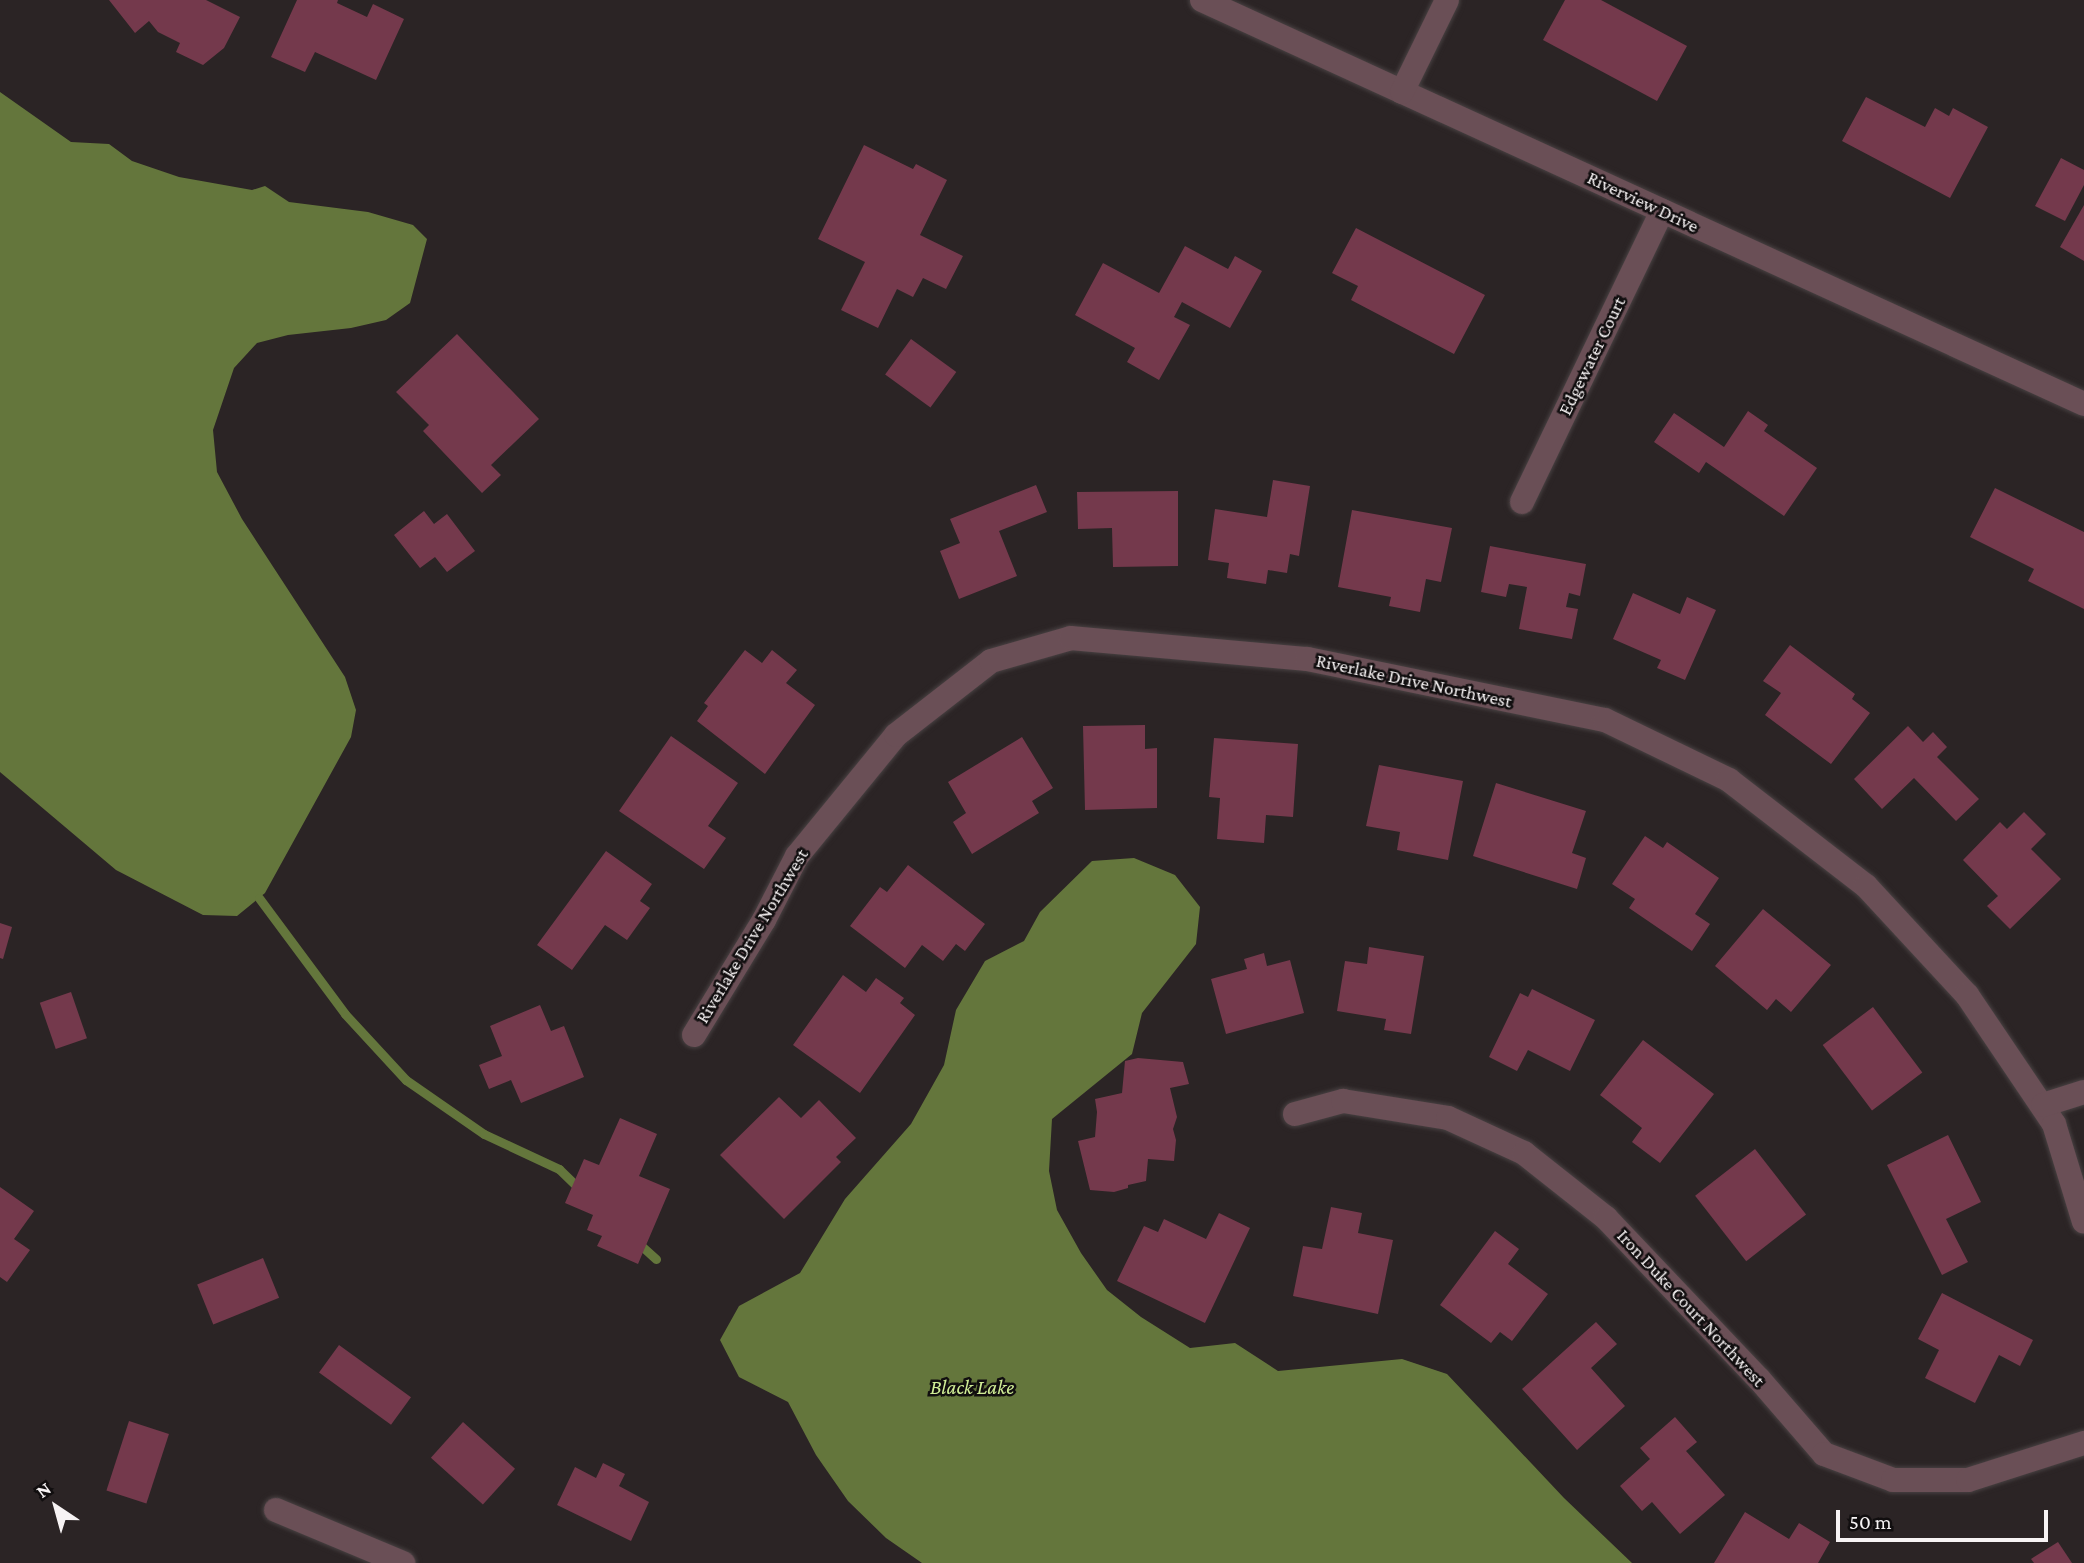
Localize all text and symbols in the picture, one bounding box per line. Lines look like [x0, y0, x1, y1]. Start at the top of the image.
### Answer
street label: Riverview Drive [1584, 166, 1702, 238]
street label: Edgewater Court [1554, 293, 1630, 419]
street label: Riverlake Drive Northwest [1314, 649, 1514, 713]
street label: Riverlake Drive Northwest [691, 845, 813, 1027]
street label: Iron Duke Court Northwest [1612, 1225, 1770, 1391]
water label: Black Lake [930, 1374, 1014, 1400]
north arrow [21, 1472, 91, 1542]
text: N [32, 1477, 55, 1502]
scale bar [1839, 1496, 2051, 1540]
text: 50 m [1849, 1510, 1892, 1534]

